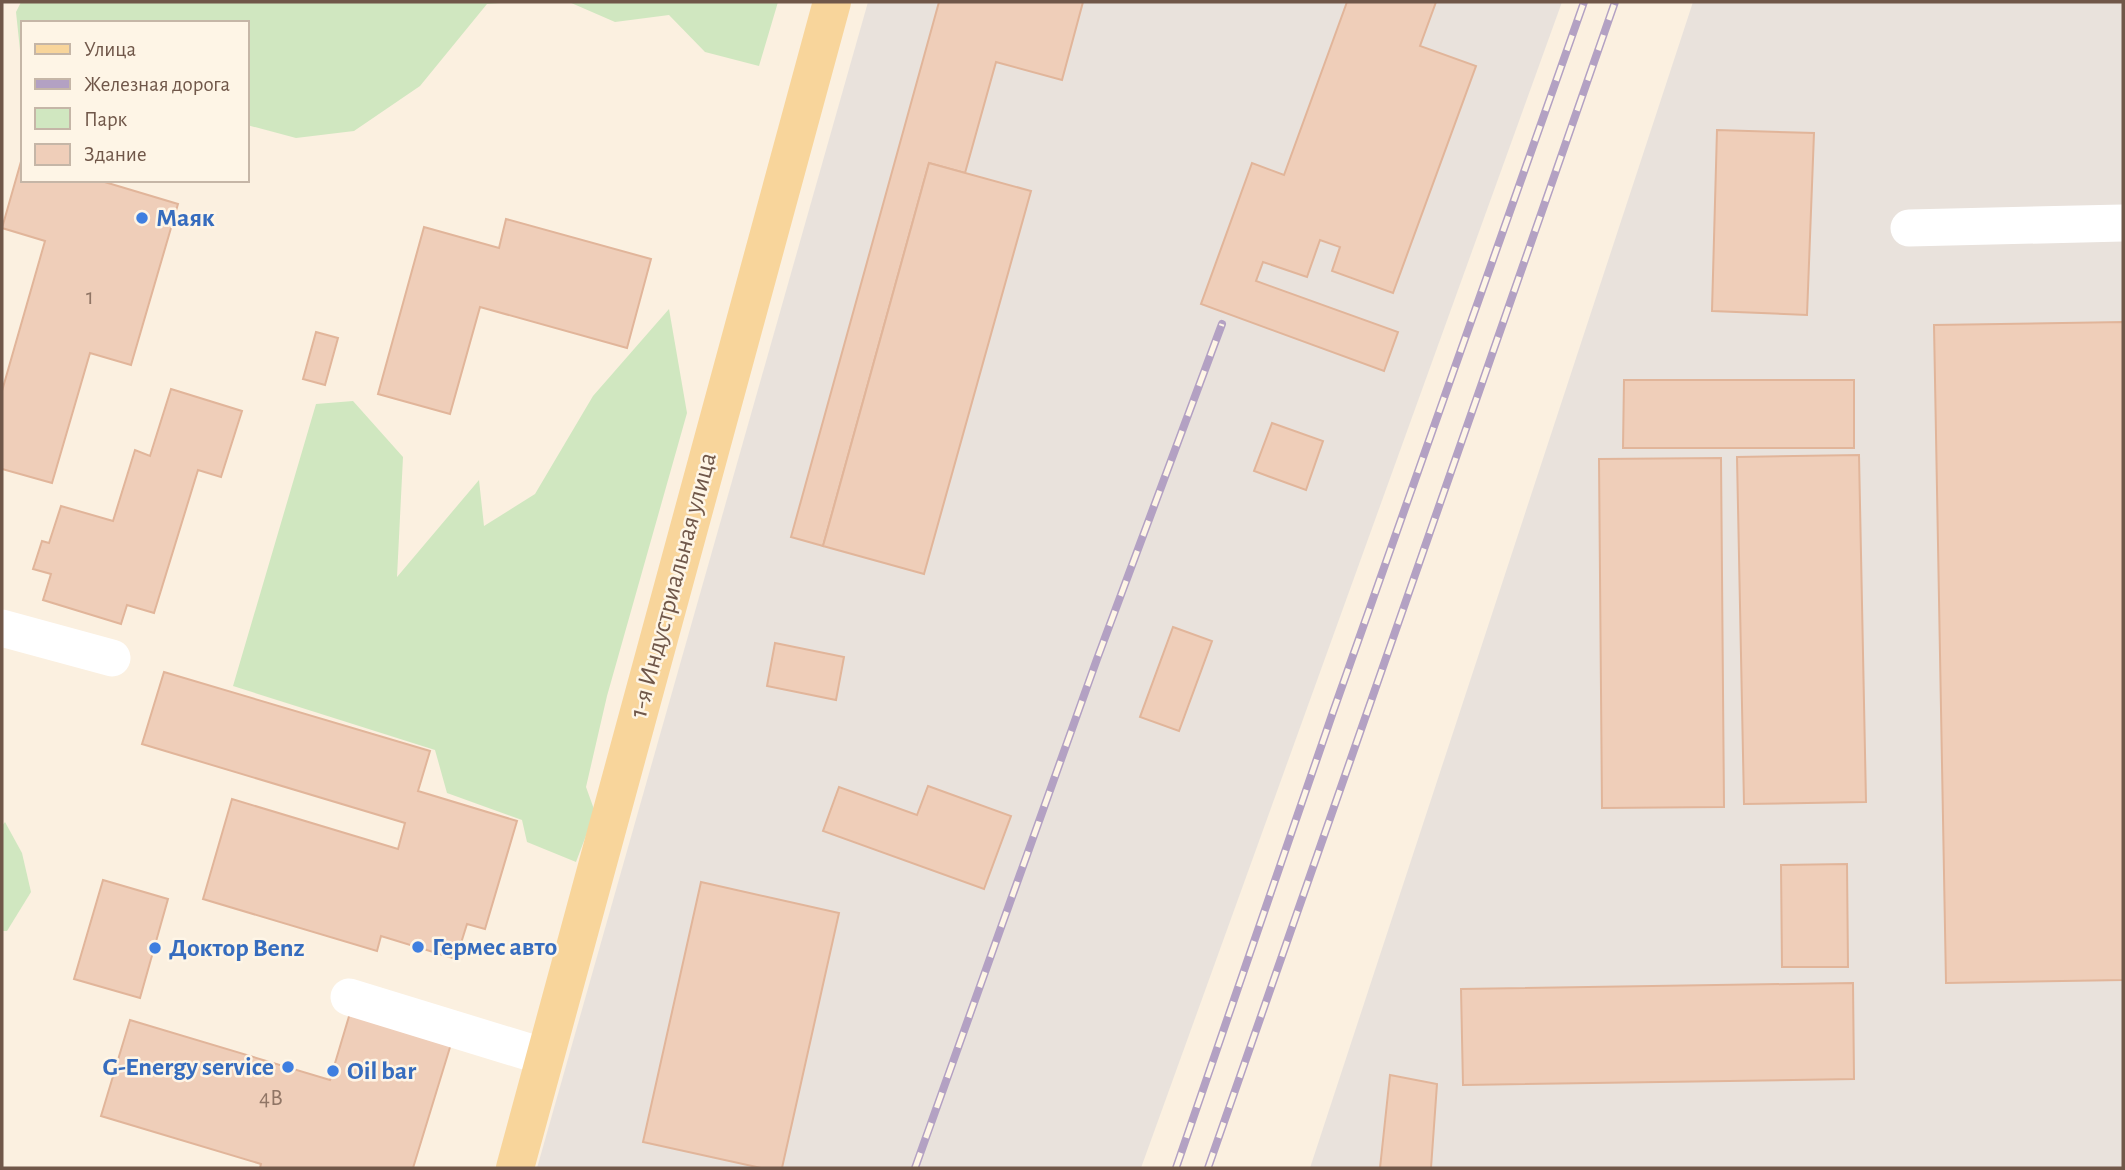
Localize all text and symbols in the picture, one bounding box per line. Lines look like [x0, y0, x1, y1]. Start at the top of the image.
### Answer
legend [21, 21, 248, 182]
text: Улица [84, 39, 137, 60]
text: Железная дорога [84, 74, 231, 95]
text: Парк [84, 109, 128, 130]
text: Здание [84, 144, 147, 165]
place label: Маяк [156, 205, 215, 231]
marker: Маяк [134, 210, 150, 226]
house number: 1 [86, 286, 94, 309]
street label: 1-я Индустриальная улица [625, 449, 721, 721]
place label: Гермес авто [432, 934, 557, 960]
place label: Доктор Benz [169, 935, 305, 961]
marker: Гермес авто [410, 939, 426, 955]
marker: Доктор Benz [147, 940, 163, 956]
place label: G-Energy service [103, 1054, 274, 1080]
place label: Oil bar [347, 1058, 416, 1084]
marker: G-Energy service [280, 1059, 296, 1075]
marker: Oil bar [325, 1063, 341, 1079]
house number: 4В [259, 1087, 283, 1110]

